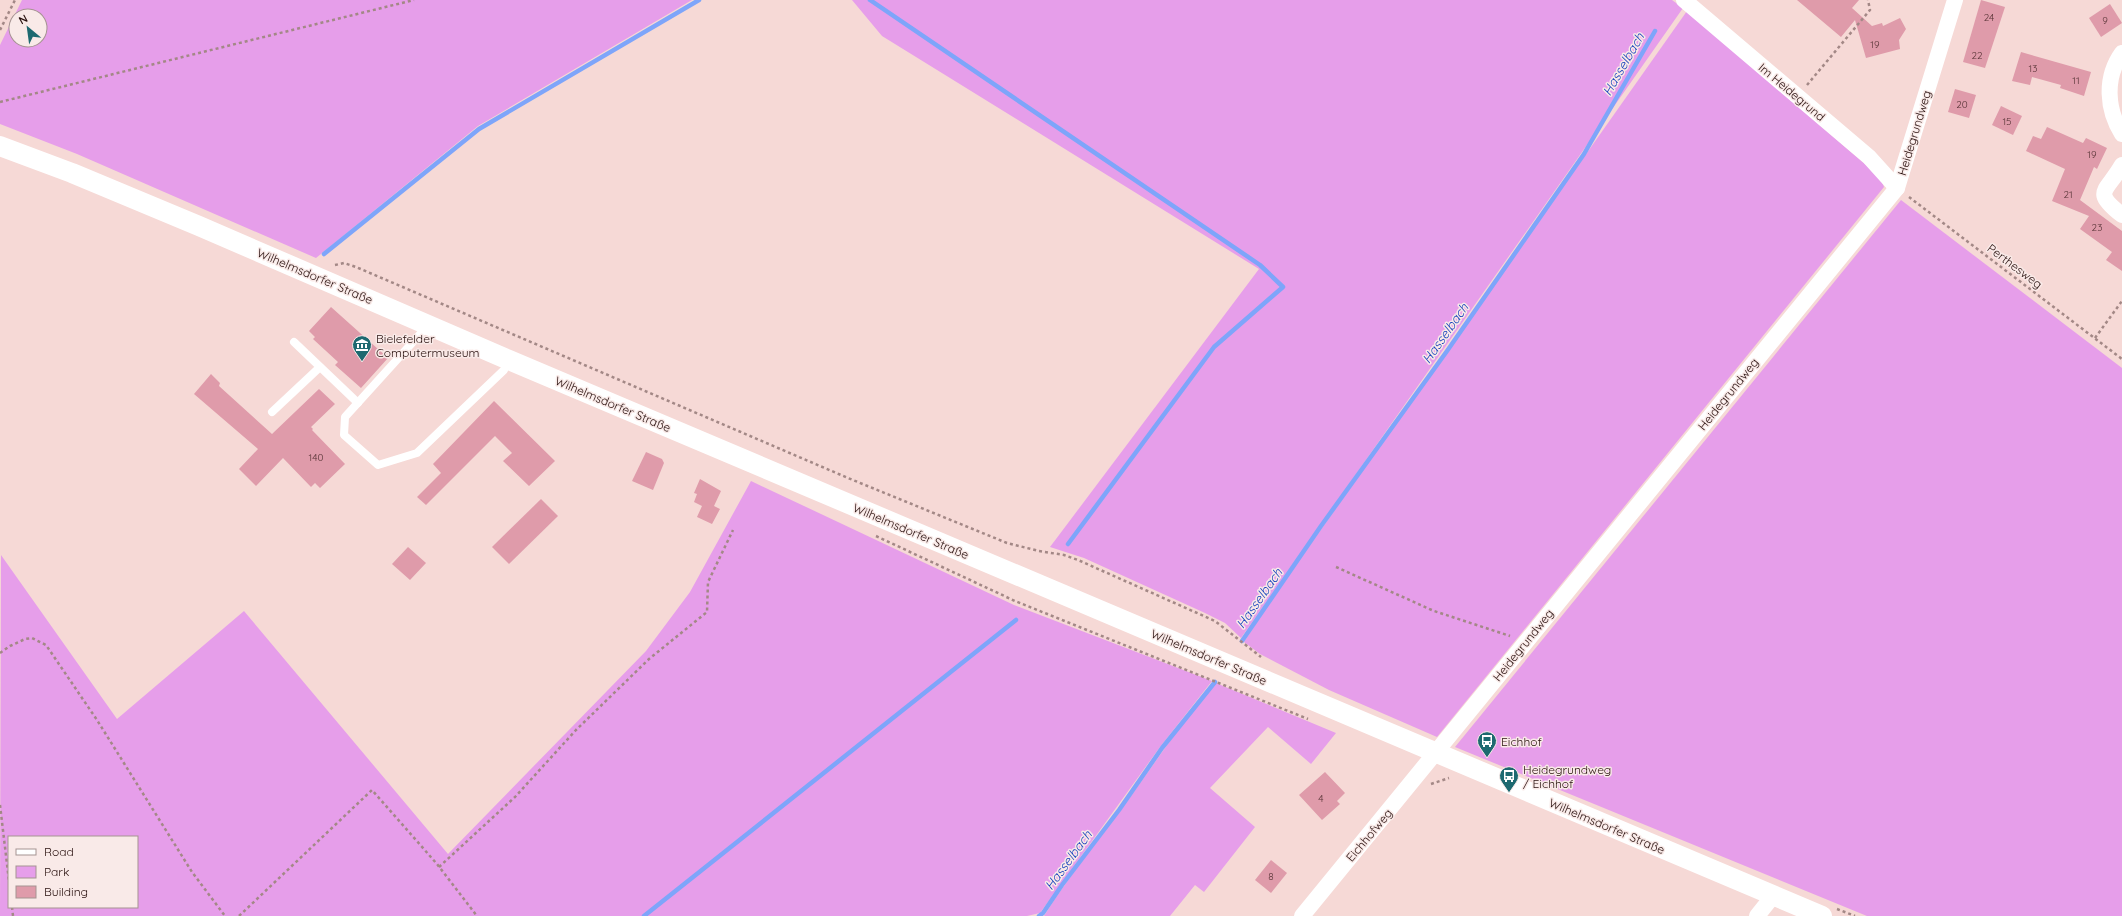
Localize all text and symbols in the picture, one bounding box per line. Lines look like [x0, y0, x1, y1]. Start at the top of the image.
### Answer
north arrow [8, 8, 48, 48]
text: N [16, 11, 30, 27]
house number: 24 [1984, 11, 1994, 24]
house number: 9 [2102, 14, 2108, 27]
water label: Hasselbach [1599, 29, 1648, 98]
house number: 19 [1870, 38, 1880, 51]
house number: 22 [1971, 49, 1983, 62]
street label: Im Heidegrund [1756, 60, 1828, 124]
house number: 13 [2029, 62, 2037, 75]
house number: 11 [2072, 74, 2080, 87]
street label: Heidegrundweg [1894, 89, 1934, 177]
house number: 20 [1956, 98, 1968, 111]
house number: 15 [2002, 115, 2012, 128]
house number: 19 [2087, 148, 2097, 161]
house number: 21 [2063, 188, 2073, 201]
house number: 23 [2092, 221, 2102, 234]
street label: Perthesweg [1985, 240, 2045, 292]
street label: Wilhelmsdorfer Straße [255, 245, 375, 307]
water label: Hasselbach [1418, 299, 1472, 366]
place label: Bielefelder Computermuseum [376, 331, 480, 360]
museum icon: Bielefelder Computermuseum [351, 334, 373, 362]
street label: Heidegrundweg [1694, 355, 1762, 433]
street label: Wilhelmsdorfer Straße [553, 373, 673, 435]
house number: 140 [309, 451, 323, 464]
street label: Wilhelmsdorfer Straße [851, 500, 971, 562]
water label: Hasselbach [1232, 564, 1286, 631]
street label: Heidegrundweg [1489, 606, 1557, 684]
street label: Wilhelmsdorfer Straße [1149, 626, 1269, 688]
bus stop icon: Eichhof [1476, 730, 1498, 758]
place label: Eichhof [1501, 734, 1542, 749]
place label: Heidegrundweg / Eichhof [1523, 762, 1611, 791]
bus stop icon: Heidegrundweg / Eichhof [1498, 765, 1520, 793]
house number: 4 [1318, 792, 1324, 805]
street label: Wilhelmsdorfer Straße [1547, 795, 1667, 857]
street label: Eichhofweg [1343, 806, 1395, 864]
water label: Hasselbach [1041, 827, 1095, 893]
legend [8, 836, 138, 908]
text: Road [44, 844, 74, 859]
text: Park [44, 864, 69, 879]
house number: 8 [1268, 870, 1274, 883]
text: Building [44, 884, 88, 899]

